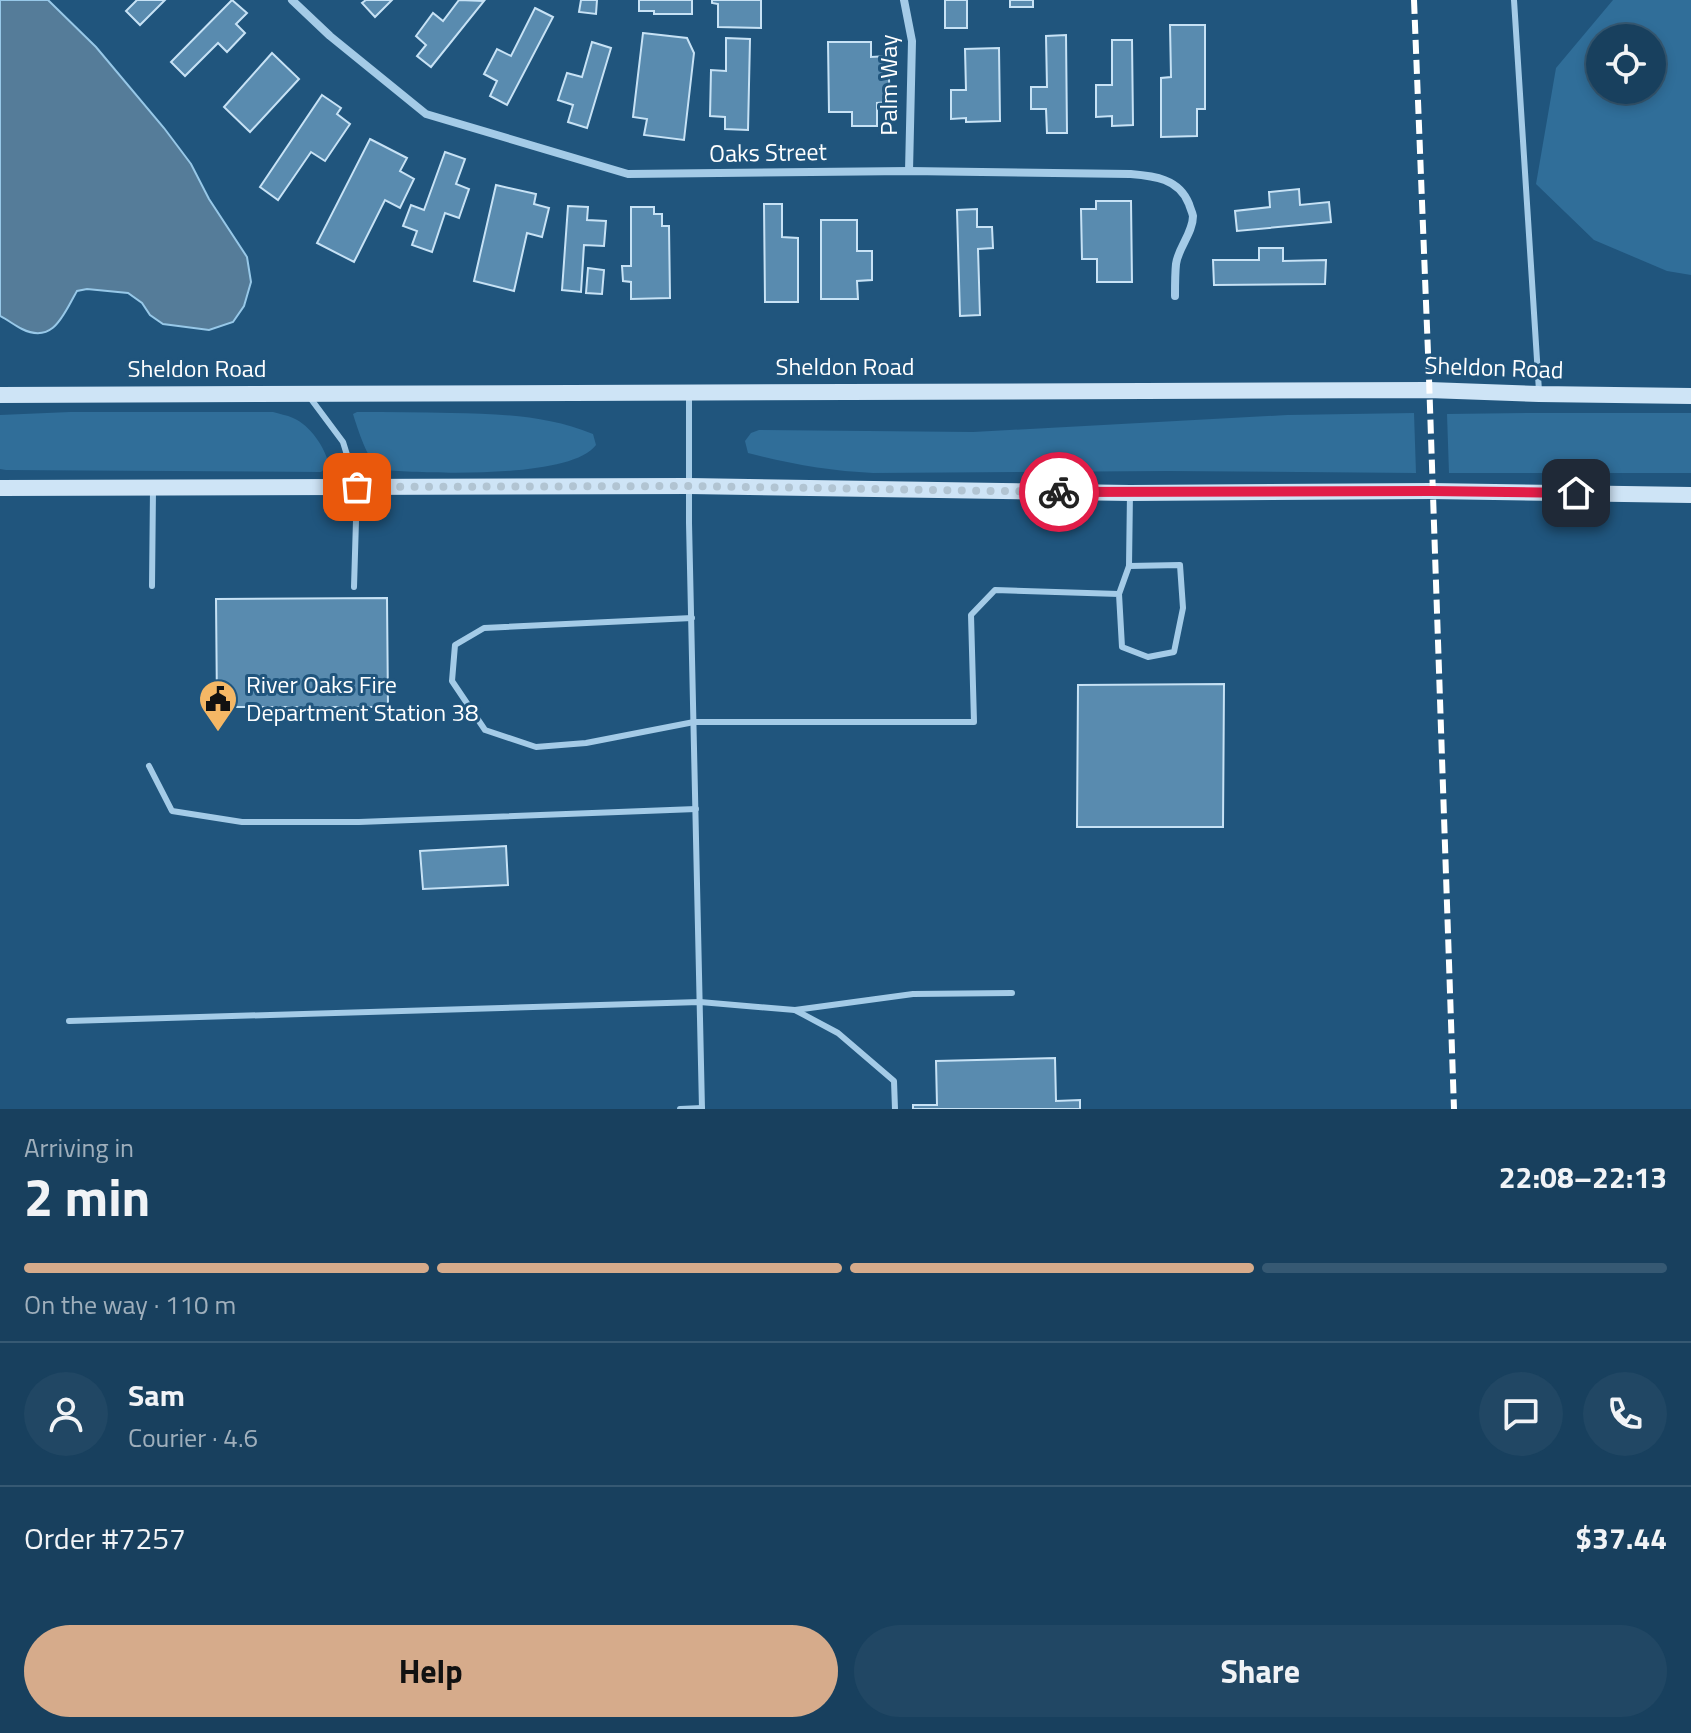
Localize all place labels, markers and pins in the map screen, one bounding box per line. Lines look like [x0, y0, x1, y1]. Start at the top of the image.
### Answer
pin [323, 453, 391, 521]
pin [1542, 459, 1610, 527]
place label: River Oaks Fire Department Station 38 [246, 666, 478, 730]
public building icon: River Oaks Fire Department Station 38 [197, 678, 239, 733]

